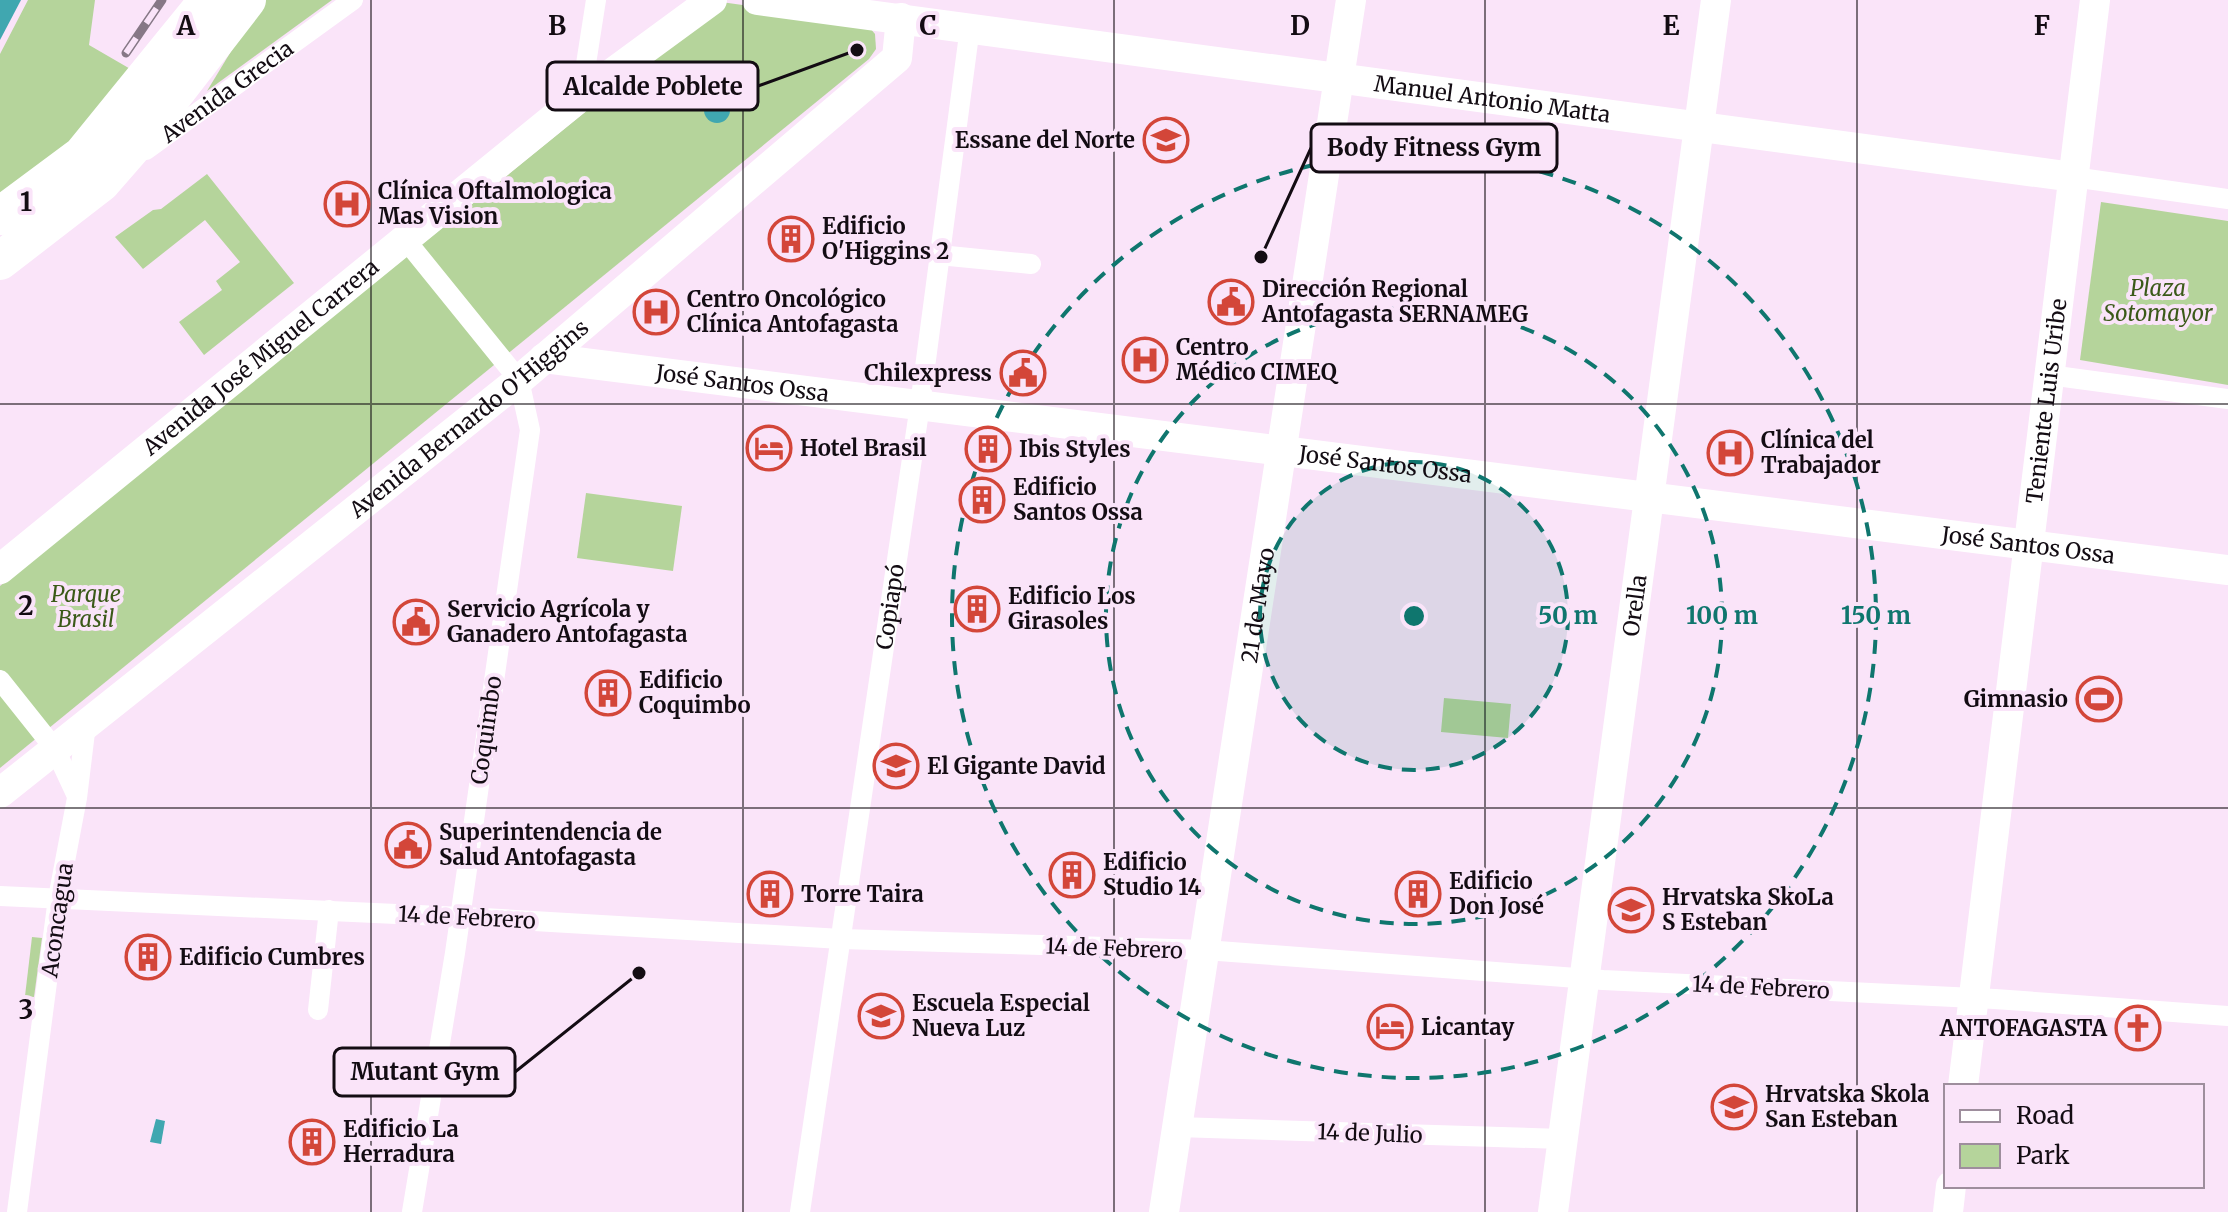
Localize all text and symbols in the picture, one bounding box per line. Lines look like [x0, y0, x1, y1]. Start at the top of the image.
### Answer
text: A [176, 9, 196, 42]
text: B [548, 9, 566, 42]
text: C [919, 9, 937, 42]
text: D [1290, 9, 1310, 42]
text: E [1663, 9, 1680, 42]
text: F [2034, 9, 2050, 42]
street label: Avenida Grecia [154, 34, 299, 149]
callout: Alcalde Poblete [547, 62, 758, 110]
street label: Manuel Antonio Matta [1373, 69, 1612, 129]
text: Alcalde Poblete [562, 71, 743, 102]
school or university icon: Essane del Norte [1142, 116, 1190, 164]
callout: Body Fitness Gym [1311, 124, 1557, 172]
place label: Essane del Norte [955, 126, 1135, 154]
text: Body Fitness Gym [1327, 132, 1541, 163]
place label: Clínica Oftalmologica Mas Vision [378, 177, 612, 230]
hospital icon: Clínica Oftalmologica Mas Vision [323, 180, 371, 228]
text: 1 [20, 185, 32, 218]
place label: Edificio O'Higgins 2 [822, 212, 949, 265]
building icon: Edificio O'Higgins 2 [767, 215, 815, 263]
street label: Avenida José Miguel Carrera [136, 252, 384, 462]
park label: Plaza Sotomayor [2103, 274, 2214, 327]
place label: Dirección Regional Antofagasta SERNAMEG [1261, 275, 1528, 328]
public building icon: Dirección Regional Antofagasta SERNAMEG [1207, 278, 1255, 326]
place label: Centro Oncológico Clínica Antofagasta [687, 285, 898, 338]
hospital icon: Centro Oncológico Clínica Antofagasta [632, 288, 680, 336]
street label: Teniente Luis Uribe [2020, 297, 2073, 505]
street label: Avenida Bernardo O'Higgins [343, 313, 594, 524]
place label: Centro Médico CIMEQ [1176, 333, 1339, 386]
hospital icon: Centro Médico CIMEQ [1121, 336, 1169, 384]
public building icon: Chilexpress [999, 349, 1047, 397]
street label: José Santos Ossa [653, 358, 831, 408]
place label: Chilexpress [864, 359, 992, 387]
hotel icon: Hotel Brasil [745, 424, 793, 472]
building icon: Ibis Styles [964, 425, 1012, 473]
place label: Clínica del Trabajador [1761, 426, 1881, 479]
hospital icon: Clínica del Trabajador [1706, 429, 1754, 477]
place label: Hotel Brasil [800, 434, 927, 462]
place label: Ibis Styles [1019, 435, 1131, 463]
street label: José Santos Ossa [1296, 439, 1474, 489]
place label: Edificio Santos Ossa [1013, 473, 1143, 526]
building icon: Edificio Santos Ossa [958, 476, 1006, 524]
street label: José Santos Ossa [1939, 520, 2117, 570]
street label: 21 de Mayo [1235, 545, 1280, 665]
street label: Copiapó [870, 562, 910, 651]
street label: Orella [1617, 573, 1653, 638]
park label: Parque Brasil [51, 580, 121, 633]
place label: Edificio Los Girasoles [1008, 582, 1136, 635]
building icon: Edificio Los Girasoles [953, 585, 1001, 633]
text: 2 [18, 589, 34, 622]
place label: Servicio Agrícola y Ganadero Antofagasta [447, 595, 687, 648]
public building icon: Servicio Agrícola y Ganadero Antofagasta [392, 598, 440, 646]
text: 50 m [1538, 600, 1598, 631]
text: 100 m [1686, 600, 1758, 631]
text: 150 m [1841, 600, 1911, 631]
centre of rings [1400, 602, 1428, 630]
place label: Edificio Coquimbo [639, 666, 751, 719]
building icon: Edificio Coquimbo [584, 669, 632, 717]
street label: Coquimbo [465, 674, 508, 786]
sports icon: Gimnasio [2075, 675, 2123, 723]
place label: Gimnasio [1964, 685, 2068, 713]
school or university icon: El Gigante David [872, 742, 920, 790]
place label: El Gigante David [927, 752, 1106, 780]
place label: Superintendencia de Salud Antofagasta [439, 818, 662, 871]
public building icon: Superintendencia de Salud Antofagasta [384, 821, 432, 869]
place label: Edificio Studio 14 [1103, 848, 1201, 901]
building icon: Edificio Studio 14 [1048, 851, 1096, 899]
street label: Aconcagua [35, 861, 79, 980]
place label: Edificio Don José [1449, 867, 1544, 920]
building icon: Torre Taira [746, 870, 794, 918]
building icon: Edificio Don José [1394, 870, 1442, 918]
place label: Torre Taira [801, 880, 924, 908]
place label: Hrvatska SkoLa S Esteban [1662, 883, 1834, 936]
school or university icon: Hrvatska SkoLa S Esteban [1607, 886, 1655, 934]
street label: 14 de Febrero [398, 899, 537, 935]
street label: 14 de Febrero [1045, 932, 1183, 964]
building icon: Edificio Cumbres [124, 933, 172, 981]
place label: Edificio Cumbres [179, 943, 365, 971]
street label: 14 de Febrero [1692, 969, 1831, 1005]
place label: Escuela Especial Nueva Luz [912, 989, 1090, 1042]
school or university icon: Escuela Especial Nueva Luz [857, 992, 905, 1040]
text: 3 [19, 993, 33, 1026]
hotel icon: Licantay [1366, 1003, 1414, 1051]
church icon: ANTOFAGASTA [2114, 1004, 2162, 1052]
place label: Licantay [1421, 1013, 1515, 1041]
place label: ANTOFAGASTA [1939, 1014, 2107, 1042]
callout: Mutant Gym [334, 1048, 515, 1096]
text: Mutant Gym [350, 1056, 500, 1087]
place label: Hrvatska Skola San Esteban [1765, 1080, 1930, 1133]
school or university icon: Hrvatska Skola San Esteban [1710, 1083, 1758, 1131]
legend [1944, 1084, 2204, 1188]
text: Road [2016, 1100, 2074, 1131]
place label: Edificio La Herradura [343, 1115, 459, 1168]
street label: 14 de Julio [1317, 1117, 1423, 1149]
building icon: Edificio La Herradura [288, 1118, 336, 1166]
text: Park [2016, 1140, 2070, 1171]

